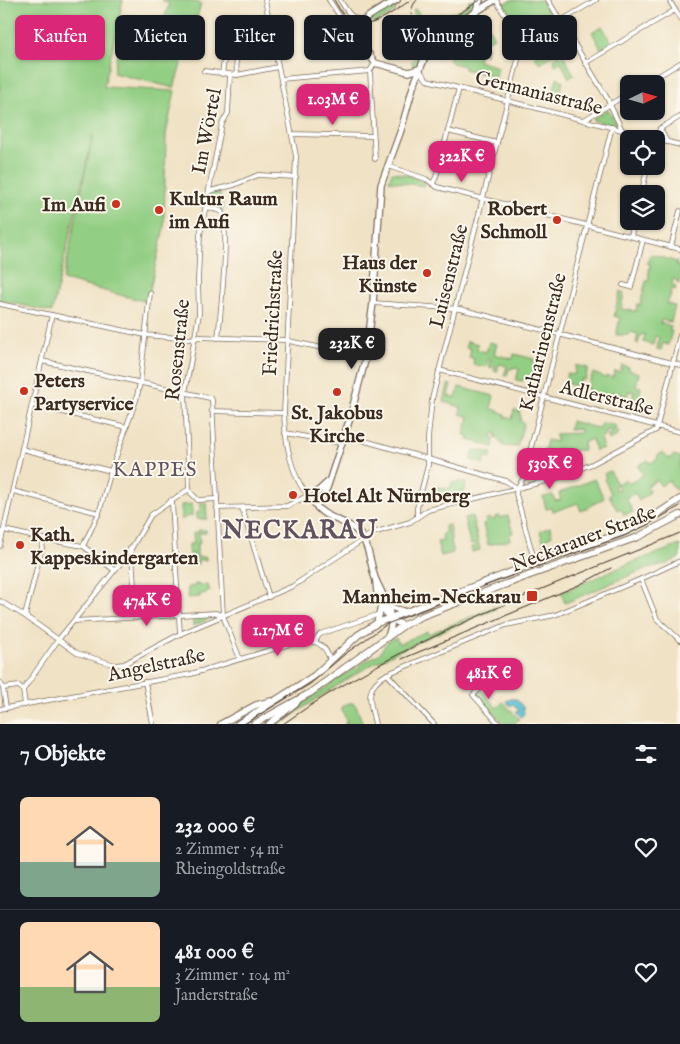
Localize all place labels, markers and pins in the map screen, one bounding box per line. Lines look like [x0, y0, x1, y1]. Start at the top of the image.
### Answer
pin: 1.03M € [287, 84, 379, 126]
pin: 322K € [421, 140, 503, 183]
place label: Kultur Raum im Aufi [169, 187, 278, 235]
place label: Im Aufi [42, 193, 106, 218]
place label: Robert Schmoll [480, 197, 548, 245]
marker: Im Aufi [110, 198, 122, 210]
marker: Kultur Raum im Aufi [153, 204, 165, 216]
marker: Robert Schmoll [551, 214, 563, 226]
place label: Haus der Künste [342, 251, 418, 299]
marker: Haus der Künste [421, 267, 433, 279]
pin: 232K € [311, 328, 393, 370]
place label: Peters Partyservice [34, 369, 134, 417]
marker: Peters Partyservice [18, 385, 30, 397]
marker: St. Jakobus Kirche [331, 386, 343, 398]
place label: St. Jakobus Kirche [291, 401, 383, 449]
pin: 530K € [509, 448, 591, 490]
place label: Hotel Alt Nürnberg [303, 484, 471, 509]
marker: Hotel Alt Nürnberg [287, 489, 299, 501]
place label: Kath. Kappeskindergarten [30, 523, 199, 571]
marker: Kath. Kappeskindergarten [14, 539, 26, 551]
pin: 474K € [106, 584, 188, 627]
place label: Mannheim-Neckarau [342, 585, 522, 610]
marker: Mannheim-Neckarau [525, 589, 539, 603]
pin: 1.17M € [232, 614, 324, 657]
pin: 481K € [448, 658, 530, 700]

